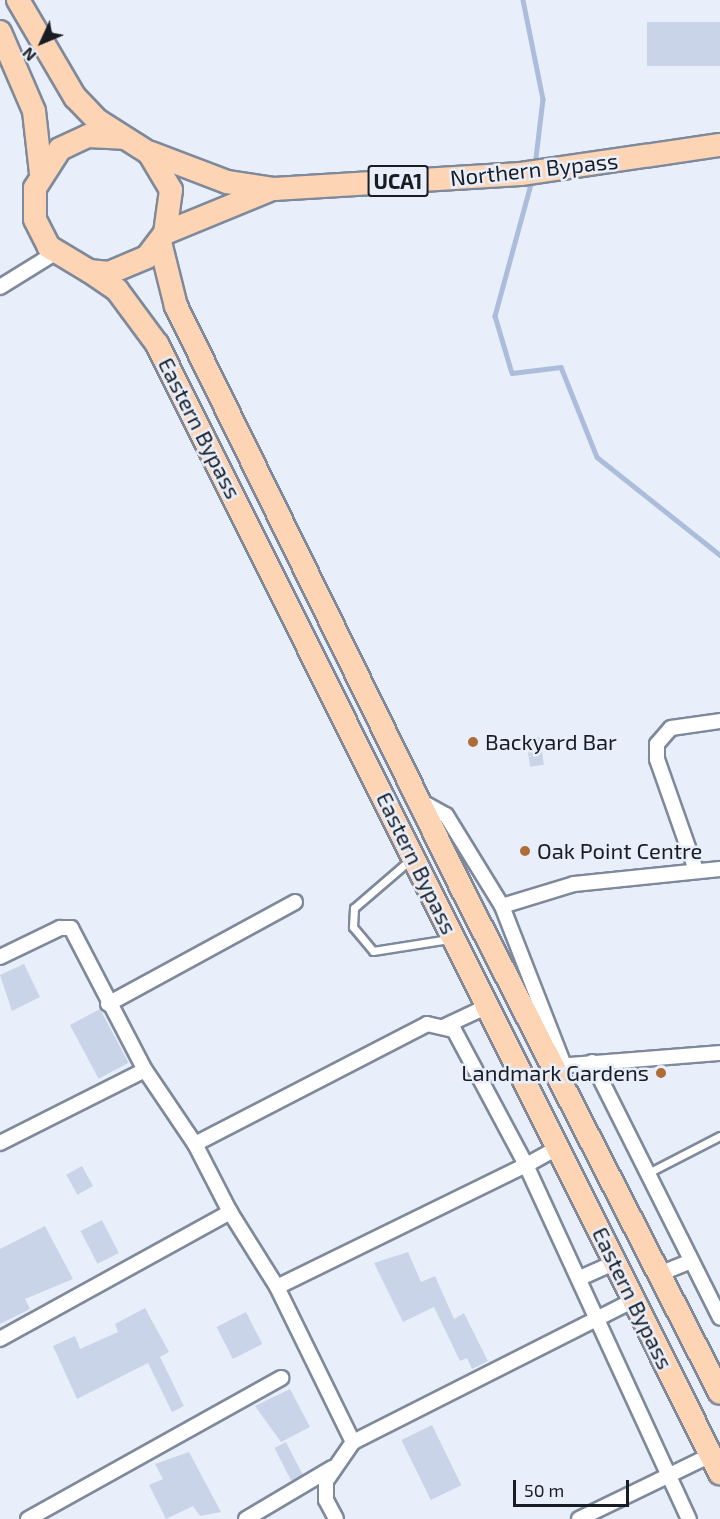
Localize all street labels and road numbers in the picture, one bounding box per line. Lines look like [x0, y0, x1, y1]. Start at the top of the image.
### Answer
street label: Northern Bypass [449, 147, 619, 191]
road number: UCA1 [366, 163, 430, 199]
street label: Eastern Bypass [153, 353, 247, 503]
street label: Eastern Bypass [371, 788, 463, 938]
street label: Eastern Bypass [587, 1223, 679, 1373]

